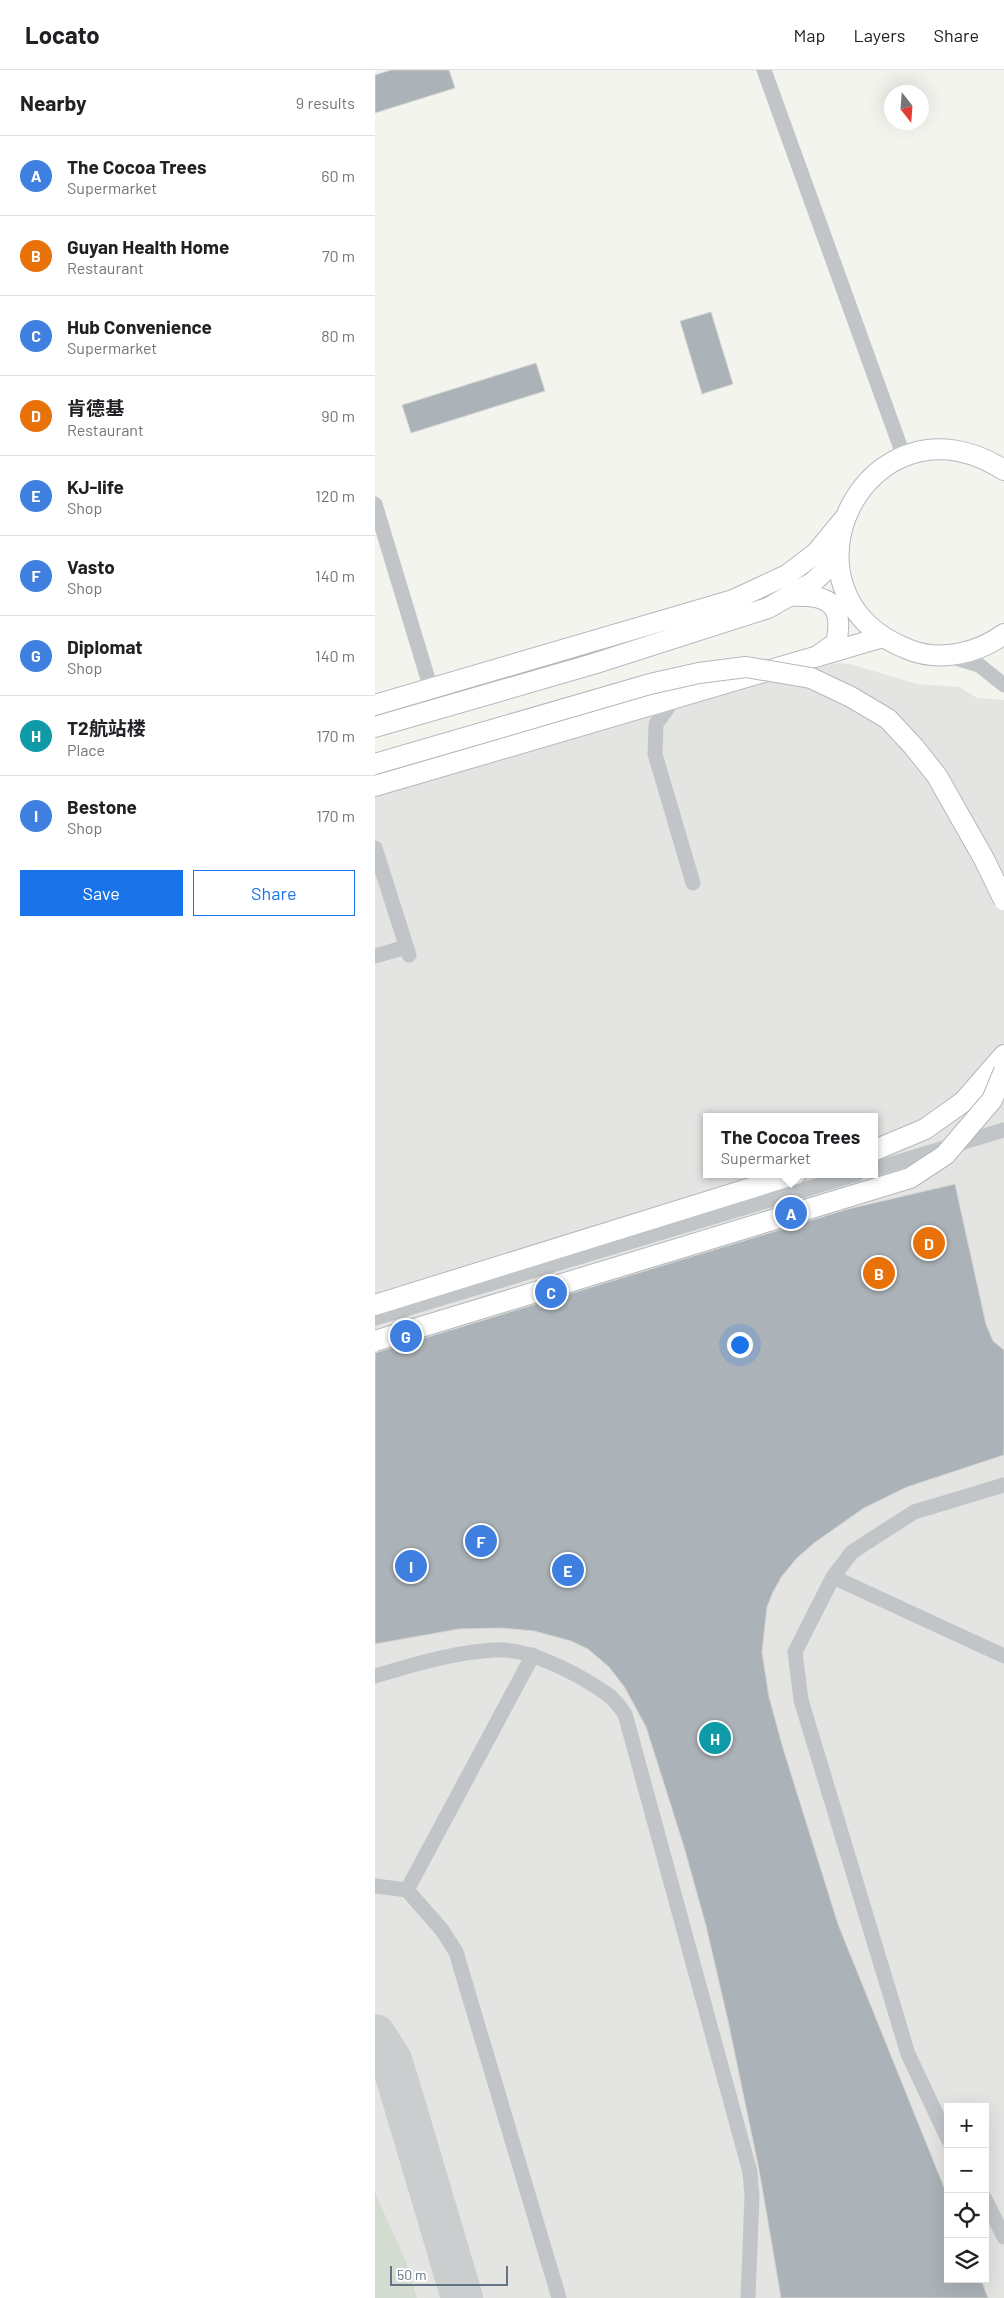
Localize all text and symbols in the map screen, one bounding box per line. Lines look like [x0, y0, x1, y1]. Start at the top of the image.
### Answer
text: Locato [25, 20, 100, 49]
text: Map [793, 24, 825, 46]
text: Layers [853, 24, 906, 46]
text: Share [934, 24, 979, 46]
north arrow [884, 85, 929, 130]
text: Nearby [20, 90, 86, 115]
text: 9 results [296, 93, 355, 112]
text: The Cocoa Trees [67, 155, 206, 178]
text: A [31, 166, 41, 185]
text: 60 m [321, 166, 355, 185]
text: Supermarket [67, 178, 157, 197]
text: Guyan Health Home [67, 235, 229, 258]
text: B [31, 246, 41, 265]
text: 70 m [322, 246, 355, 265]
text: Restaurant [67, 258, 144, 277]
text: Hub Convenience [67, 315, 212, 338]
text: C [31, 326, 41, 345]
text: 80 m [321, 326, 355, 345]
text: Supermarket [67, 338, 157, 357]
text: 肯德基 [67, 396, 124, 419]
text: D [31, 406, 41, 425]
text: 90 m [321, 406, 355, 425]
text: Restaurant [67, 420, 144, 439]
text: KJ-life [67, 475, 124, 498]
text: E [31, 486, 41, 505]
text: 120 m [315, 486, 355, 505]
text: Shop [67, 498, 102, 517]
text: Vasto [67, 555, 115, 578]
text: F [32, 566, 40, 585]
text: 140 m [315, 566, 355, 585]
text: Shop [67, 578, 102, 597]
text: Diplomat [67, 635, 143, 658]
text: G [31, 646, 41, 665]
text: 140 m [315, 646, 355, 665]
text: Shop [67, 658, 102, 677]
text: T2航站楼 [67, 716, 146, 739]
text: H [31, 726, 41, 745]
text: 170 m [316, 726, 355, 745]
text: Place [67, 740, 105, 759]
text: Bestone [67, 795, 137, 818]
text: I [34, 806, 38, 825]
text: 170 m [316, 806, 355, 825]
text: Shop [67, 818, 102, 837]
button: Save [20, 870, 183, 916]
button: Share [193, 870, 355, 916]
popup [703, 1113, 878, 1178]
text: The Cocoa Trees [721, 1125, 860, 1148]
text: Supermarket [721, 1148, 811, 1167]
pin: A [775, 1194, 807, 1232]
pin: D [913, 1224, 945, 1262]
pin: B [863, 1254, 895, 1292]
pin: C [535, 1273, 567, 1311]
pin: G [390, 1317, 422, 1355]
your location [727, 1332, 753, 1358]
pin: F [465, 1522, 497, 1560]
pin: I [395, 1547, 427, 1585]
pin: E [552, 1551, 584, 1589]
pin: H [699, 1719, 731, 1757]
map controls [944, 2103, 989, 2283]
button: + [944, 2103, 989, 2148]
button: − [944, 2148, 989, 2193]
button: locate [944, 2193, 989, 2238]
button: layers [944, 2238, 989, 2283]
scale bar [390, 2263, 507, 2286]
text: 50 m [397, 2266, 426, 2283]

